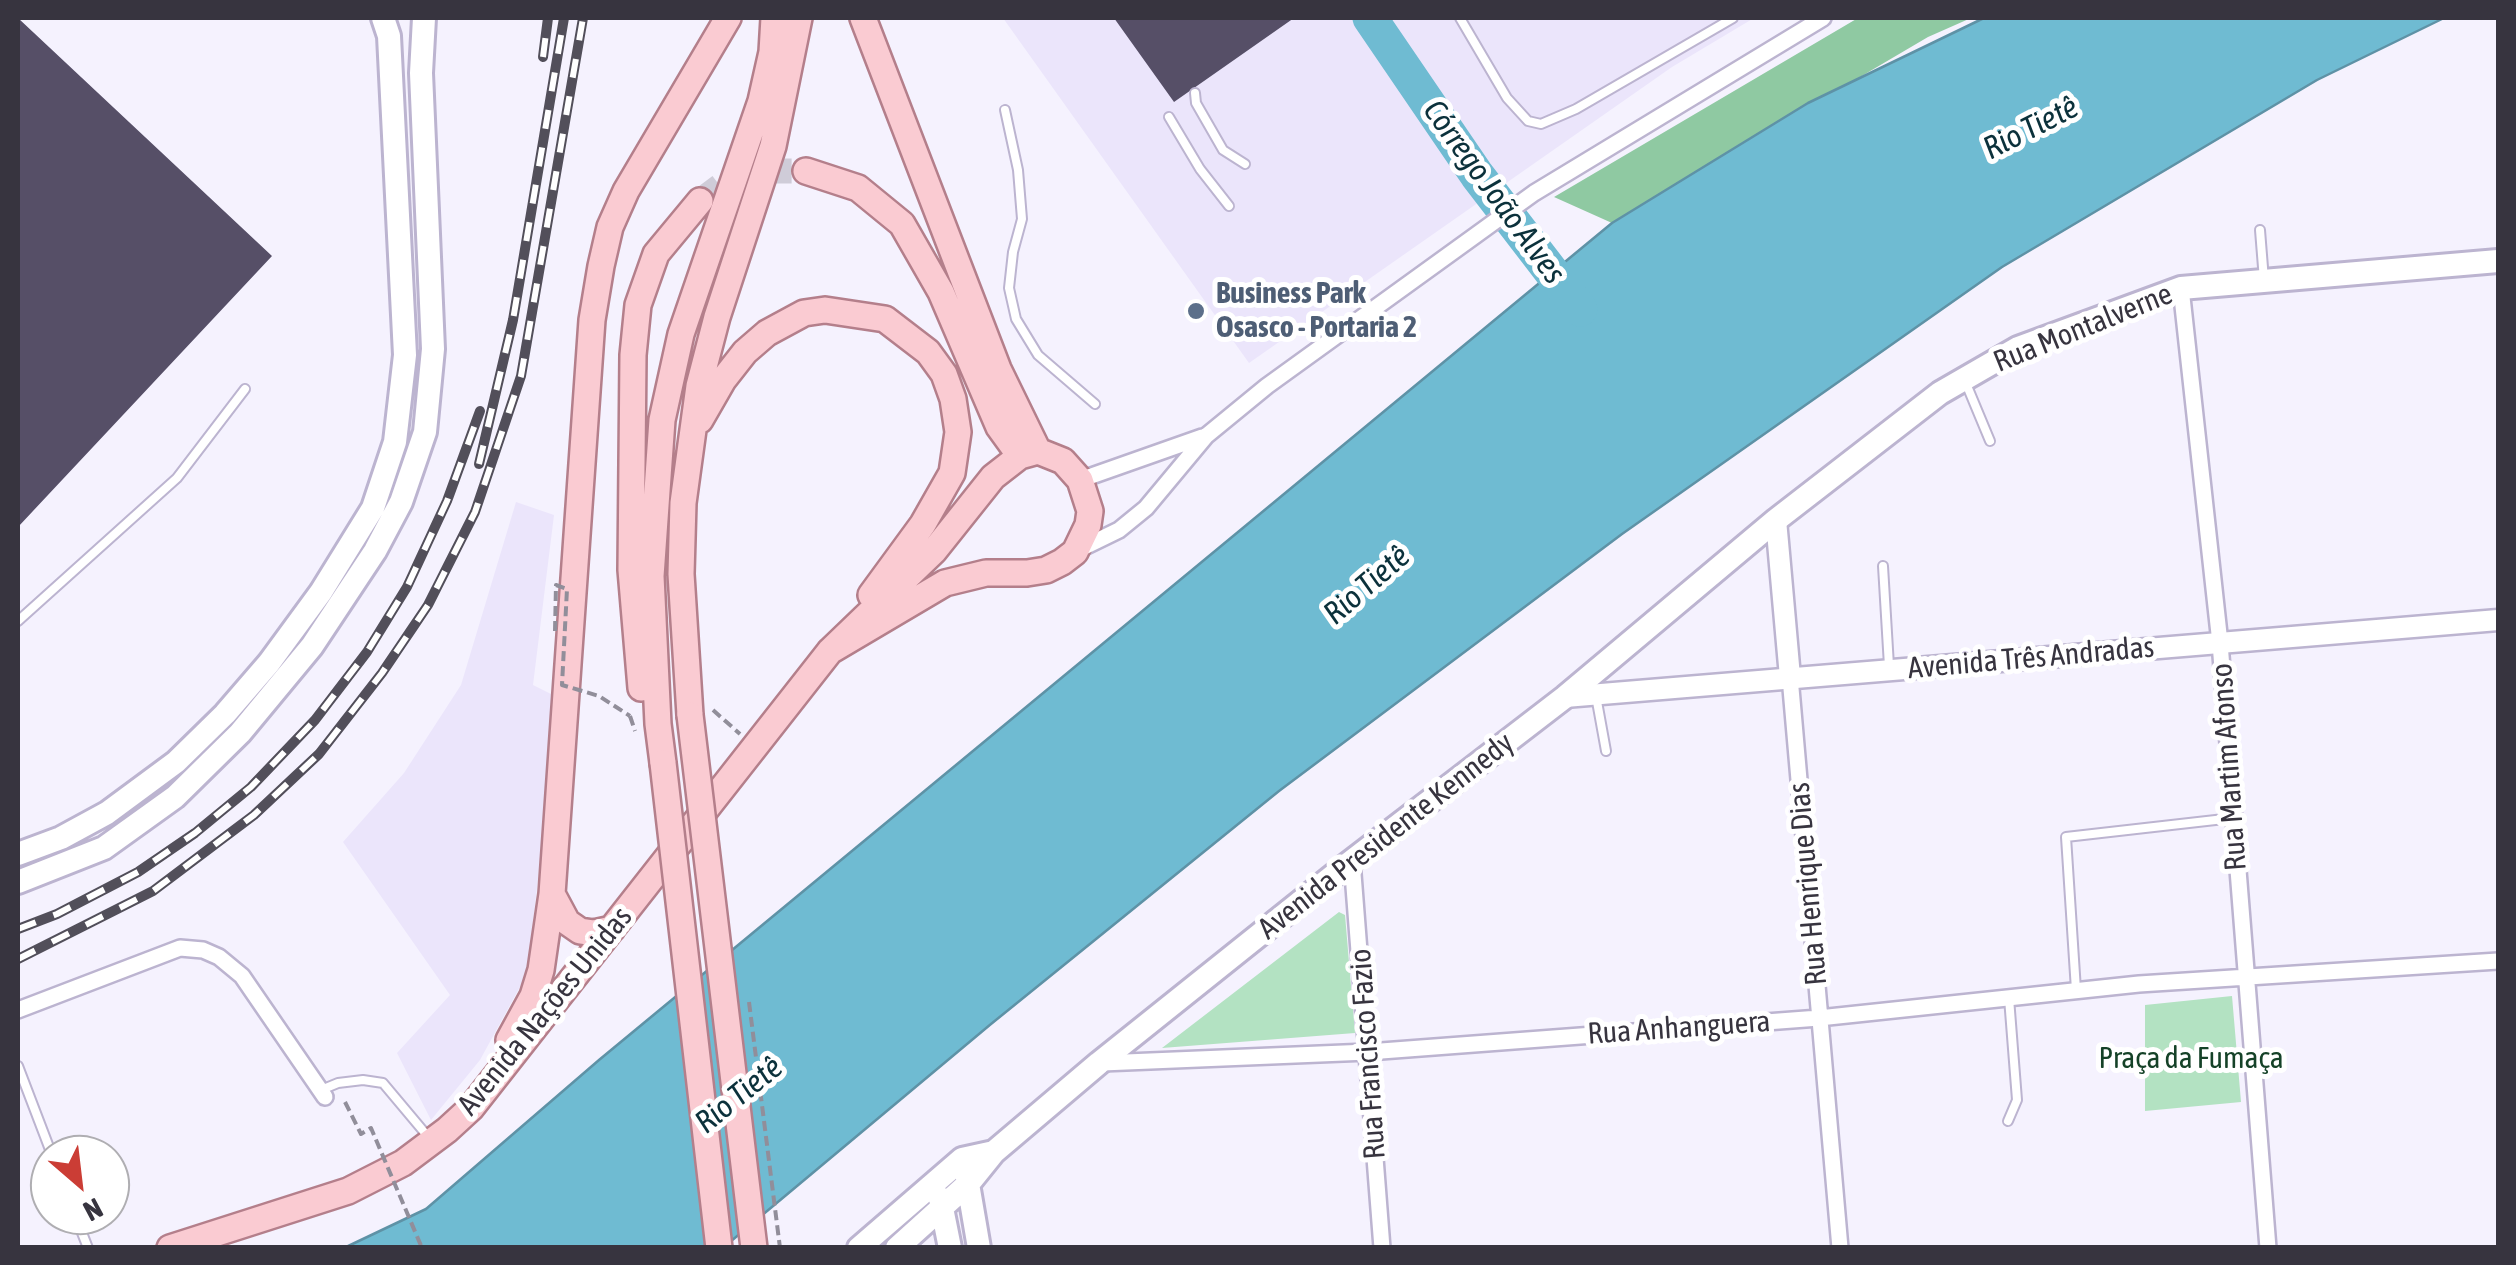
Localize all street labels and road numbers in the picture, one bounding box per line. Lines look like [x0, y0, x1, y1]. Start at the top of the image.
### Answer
street label: Rua Montalverne [1989, 276, 2177, 380]
street label: Avenida Três Andradas [1906, 629, 2156, 687]
street label: Rua Martim Afonso [2204, 662, 2254, 872]
street label: Avenida Presidente Kennedy [1251, 725, 1521, 947]
street label: Rua Henrique Dias [1781, 781, 1835, 987]
street label: Avenida Nações Unidas [450, 900, 640, 1122]
street label: Rua Francisco Fazio [1343, 948, 1393, 1160]
street label: Rua Anhanguera [1586, 1004, 1772, 1052]

